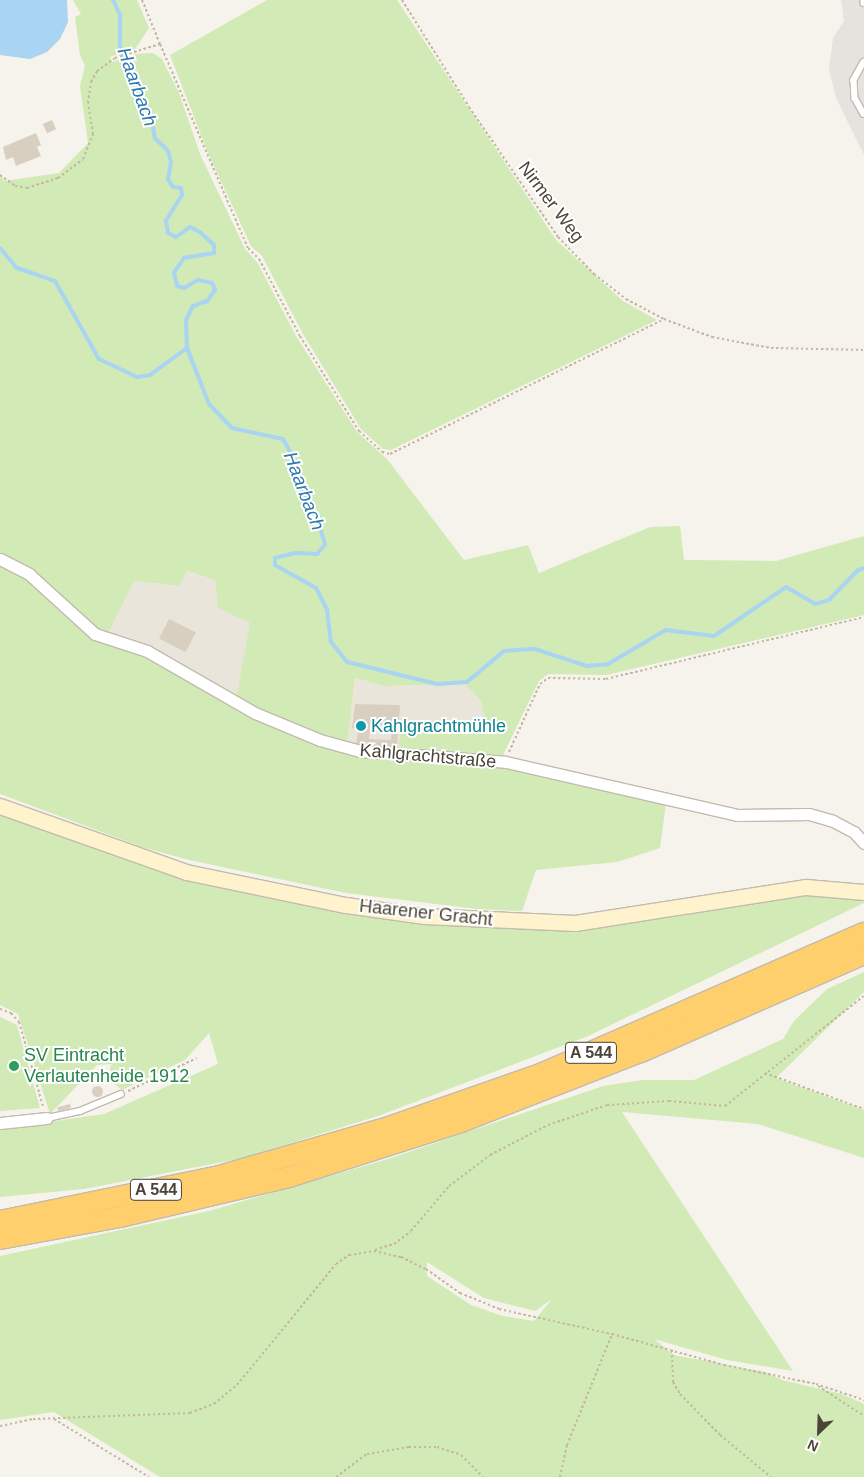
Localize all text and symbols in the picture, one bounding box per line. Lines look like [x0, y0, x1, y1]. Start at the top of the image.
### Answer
water label: Haarbach [112, 44, 162, 130]
street label: Nirmer Weg [514, 157, 588, 247]
water label: Haarbach [279, 448, 329, 534]
place label: Kahlgrachtmühle [371, 715, 506, 737]
marker: Kahlgrachtmühle [355, 720, 367, 732]
street label: Kahlgrachtstraße [359, 739, 497, 773]
street label: Haarener Gracht [358, 895, 494, 931]
road number: A 544 [564, 1040, 618, 1066]
place label: SV Eintracht Verlautenheide 1912 [24, 1045, 189, 1088]
marker: SV Eintracht Verlautenheide 1912 [8, 1060, 20, 1072]
road number: A 544 [128, 1176, 184, 1204]
north arrow [794, 1407, 844, 1457]
text: N [805, 1436, 821, 1455]

